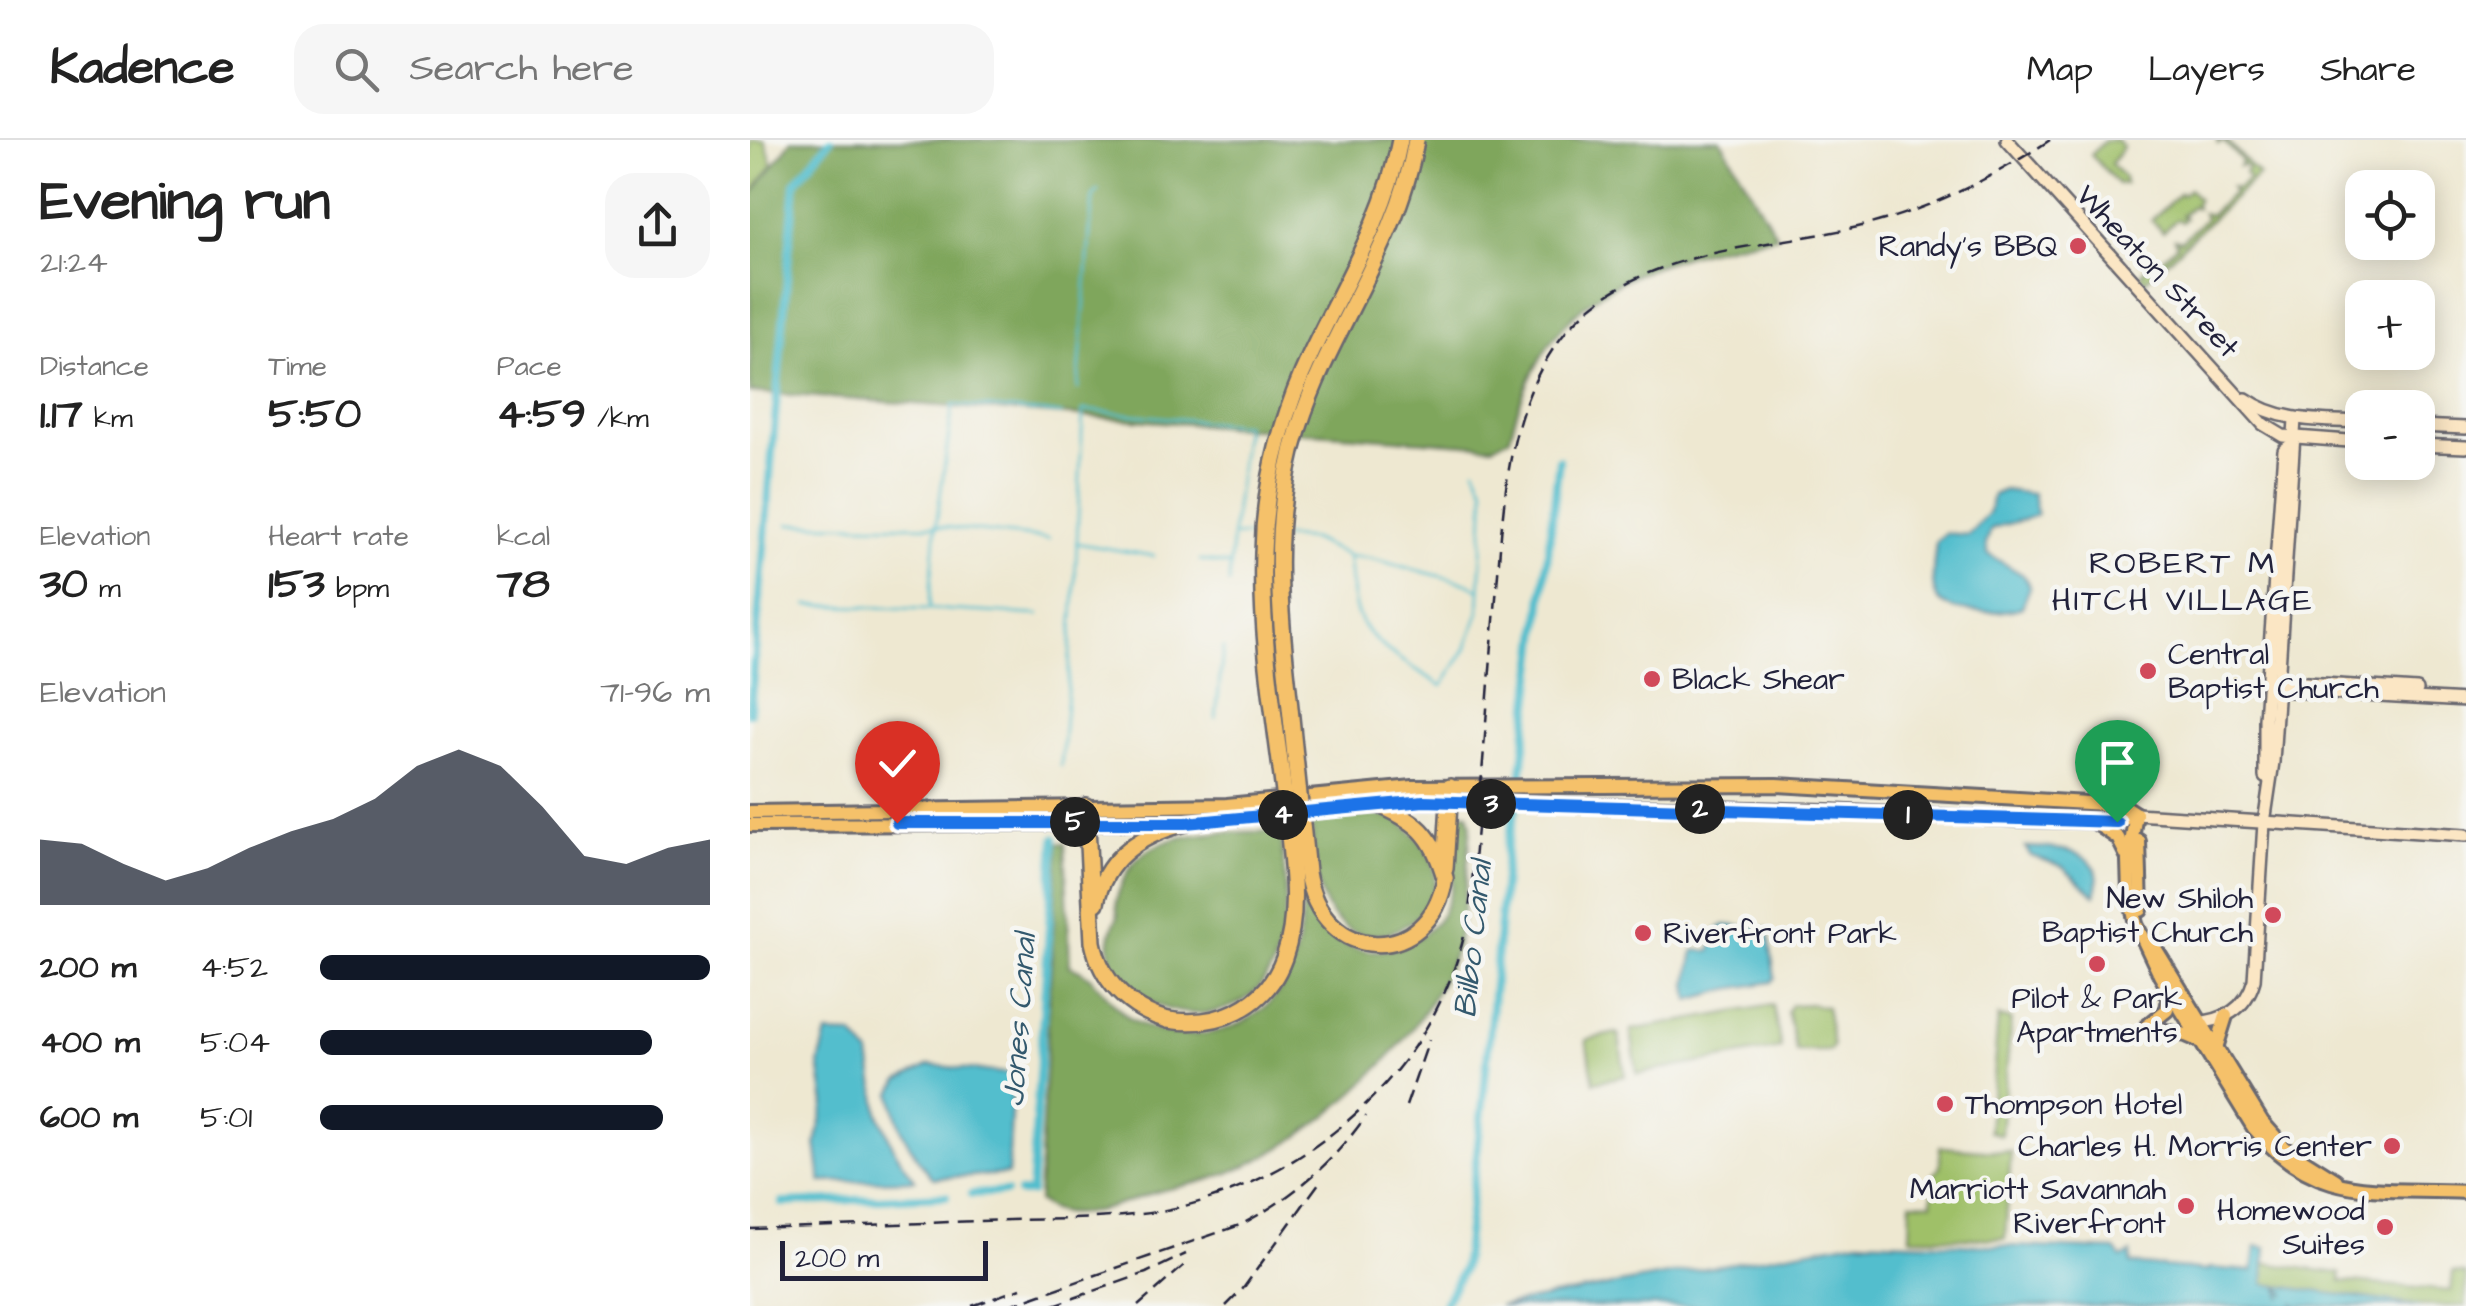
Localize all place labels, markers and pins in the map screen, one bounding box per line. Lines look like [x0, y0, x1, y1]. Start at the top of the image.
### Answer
place label: Randy's BBQ [1879, 226, 2058, 269]
marker: Randy's BBQ [2067, 235, 2089, 257]
place label: Central Baptist Church [2168, 634, 2379, 710]
place label: Black Shear [1672, 659, 1845, 701]
marker: Central Baptist Church [2137, 660, 2159, 682]
marker: Black Shear [1641, 668, 1663, 690]
pin [2075, 720, 2160, 823]
pin [855, 721, 940, 824]
pin: 3 [1466, 779, 1516, 829]
pin: 2 [1675, 784, 1725, 834]
pin: 4 [1258, 790, 1308, 840]
pin: 1 [1883, 790, 1933, 840]
pin: 5 [1050, 797, 1100, 847]
place label: New Shiloh Baptist Church [2042, 878, 2253, 954]
marker: New Shiloh Baptist Church [2262, 904, 2284, 926]
place label: Riverfront Park [1663, 913, 1897, 955]
marker: Riverfront Park [1632, 922, 1654, 944]
marker: Pilot & Park Apartments [2086, 953, 2108, 975]
place label: Pilot & Park Apartments [2012, 978, 2182, 1054]
place label: Thompson Hotel [1965, 1084, 2183, 1126]
marker: Thompson Hotel [1934, 1093, 1956, 1115]
place label: Charles H. Morris Center [2018, 1126, 2372, 1168]
marker: Charles H. Morris Center [2381, 1135, 2403, 1157]
place label: Marriott Savannah Riverfront [1910, 1169, 2166, 1245]
place label: Homewood Suites [2217, 1190, 2365, 1266]
marker: Marriott Savannah Riverfront [2175, 1195, 2197, 1217]
marker: Homewood Suites [2374, 1216, 2396, 1238]

